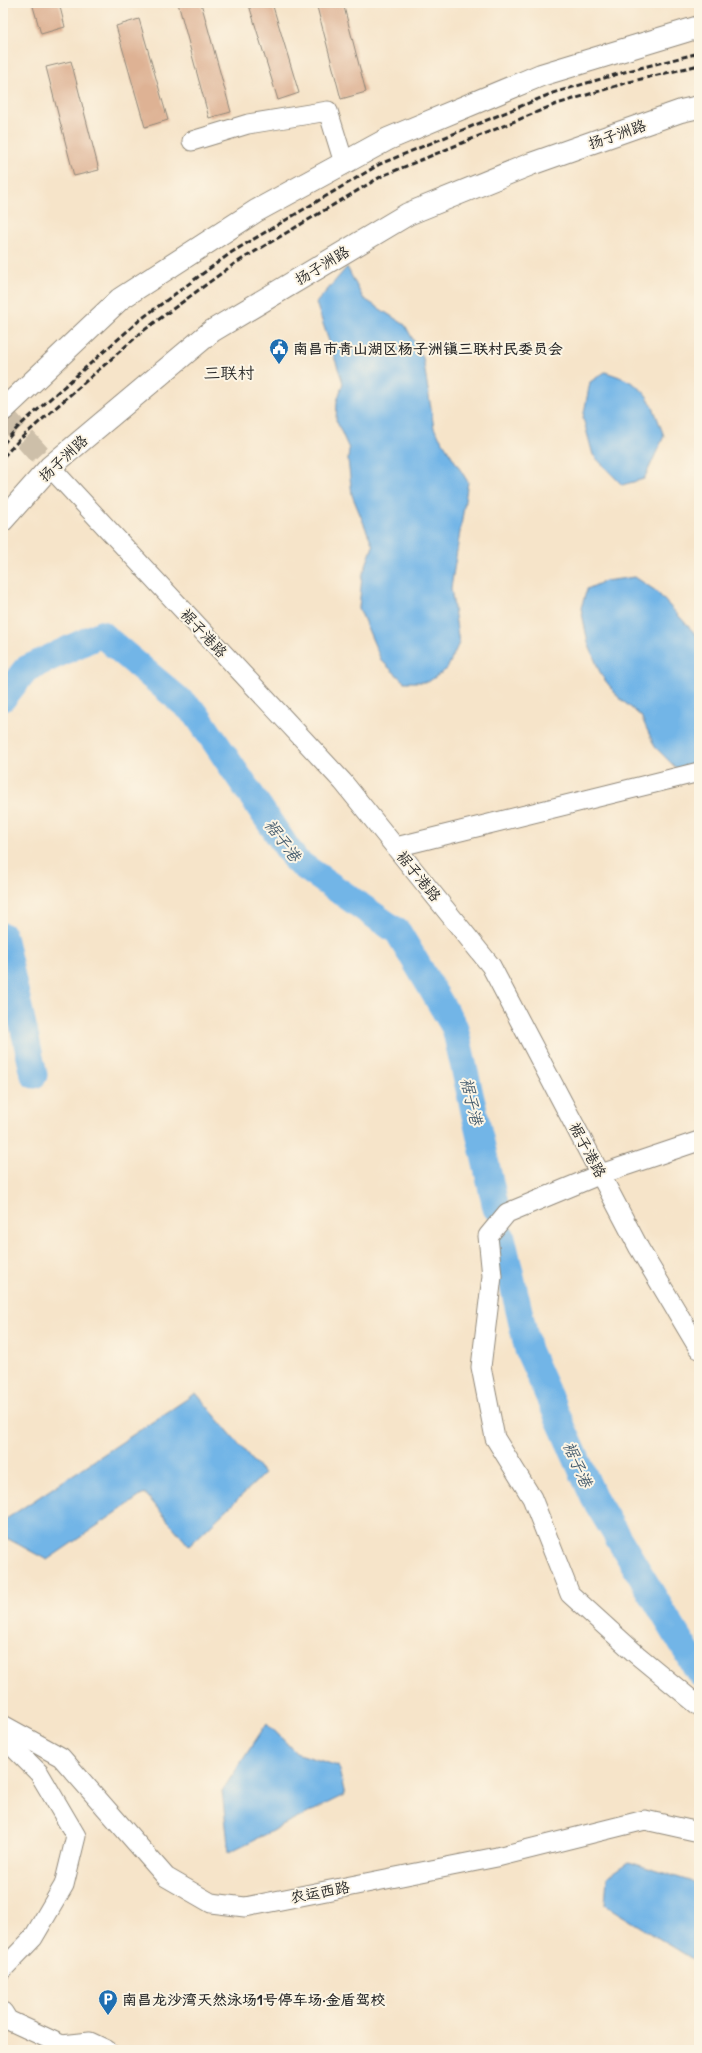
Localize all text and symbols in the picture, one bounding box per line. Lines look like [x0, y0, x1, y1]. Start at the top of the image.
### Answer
street label: 扬子洲路 [585, 114, 649, 154]
street label: 扬子洲路 [291, 241, 353, 289]
public building icon: 南昌市青山湖区杨子洲镇三联村民委员会 [268, 337, 290, 365]
place label: 南昌市青山湖区杨子洲镇三联村民委员会 [293, 338, 563, 359]
district label: 三联村 [204, 361, 255, 384]
street label: 扬子洲路 [34, 430, 92, 486]
street label: 裾子港路 [176, 604, 232, 662]
water label: 裾子港 [260, 814, 307, 867]
street label: 裾子港路 [392, 846, 446, 906]
water label: 裾子港 [456, 1075, 489, 1129]
street label: 裾子港路 [565, 1119, 611, 1181]
water label: 裾子港 [558, 1438, 599, 1492]
street label: 农运西路 [289, 1876, 351, 1908]
parking icon: 南昌龙沙湾天然泳场1号停车场·金盾驾校 [97, 1988, 119, 2016]
place label: 南昌龙沙湾天然泳场1号停车场·金盾驾校 [122, 1989, 385, 2010]

